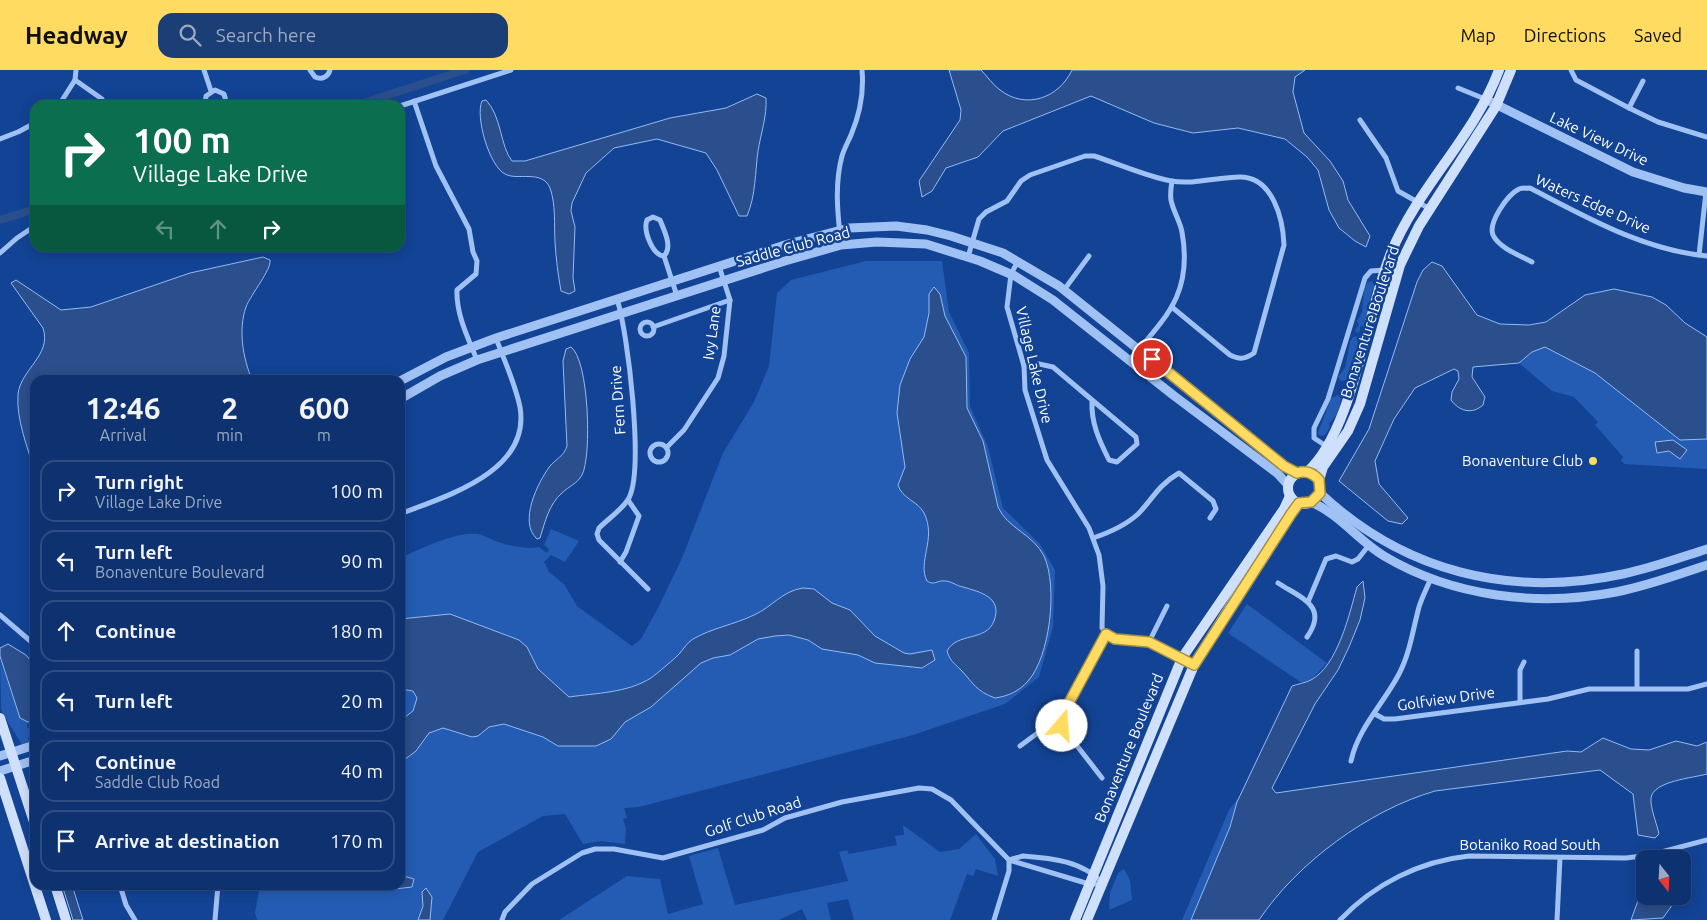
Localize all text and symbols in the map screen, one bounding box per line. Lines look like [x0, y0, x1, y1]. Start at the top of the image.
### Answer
search box [158, 13, 508, 58]
icon: search [176, 21, 204, 49]
text: Headway [25, 22, 128, 49]
text: Search here [216, 24, 316, 46]
text: Map [1460, 25, 1496, 45]
text: Directions [1524, 25, 1606, 45]
text: Saved [1634, 25, 1682, 45]
street label: Lake View Drive [1547, 108, 1651, 169]
icon: right [50, 120, 115, 185]
text: 100 m [133, 120, 231, 160]
text: Village Lake Drive [133, 161, 308, 186]
street label: Waters Edge Drive [1533, 171, 1653, 237]
icon: left [151, 215, 179, 243]
icon: ahead [204, 215, 232, 243]
icon: right [257, 215, 285, 243]
street label: Saddle Club Road [734, 223, 852, 270]
street label: Bonaventure Boulevard [1337, 244, 1402, 400]
street label: Ivy Lane [699, 305, 724, 361]
street label: Village Lake Drive [1013, 305, 1056, 425]
pin [1131, 338, 1173, 380]
icon: arrive [1138, 345, 1166, 373]
street label: Fern Drive [607, 365, 628, 435]
text: 12:46 [86, 391, 161, 425]
text: 2 [221, 391, 238, 425]
text: 600 [299, 391, 349, 425]
text: Arrival [100, 426, 146, 444]
text: min [216, 426, 243, 444]
text: m [317, 426, 331, 444]
place label: Bonaventure Club [1462, 452, 1583, 469]
marker: Bonaventure Club [1587, 455, 1599, 467]
text: Turn right [95, 471, 183, 493]
icon: right [52, 477, 80, 505]
text: 100 m [330, 480, 383, 502]
text: Village Lake Drive [95, 493, 222, 511]
text: Turn left [95, 541, 173, 563]
icon: left [52, 547, 80, 575]
text: 90 m [341, 550, 383, 572]
text: Bonaventure Boulevard [95, 563, 265, 581]
icon: ahead [52, 617, 80, 645]
text: Continue [95, 620, 176, 642]
text: 180 m [330, 620, 383, 642]
street label: Bonaventure Boulevard [1091, 671, 1166, 825]
street label: Golfview Drive [1396, 683, 1496, 714]
icon: left [52, 687, 80, 715]
text: Turn left [95, 690, 173, 712]
text: 20 m [341, 690, 383, 712]
position arrow [1035, 699, 1087, 751]
text: Continue [95, 751, 176, 773]
icon: ahead [52, 757, 80, 785]
text: 40 m [341, 760, 383, 782]
text: Saddle Club Road [95, 773, 220, 791]
street label: Golf Club Road [703, 793, 803, 840]
icon: arrive [52, 827, 80, 855]
text: Arrive at destination [95, 830, 280, 852]
text: 170 m [330, 830, 383, 852]
street label: Botaniko Road South [1459, 836, 1601, 853]
north arrow [1636, 850, 1691, 905]
map controls [1636, 850, 1691, 905]

